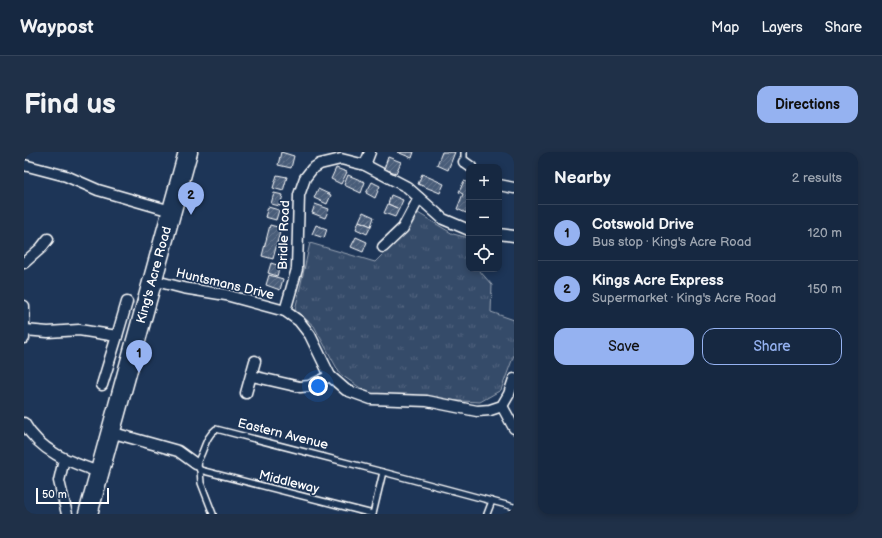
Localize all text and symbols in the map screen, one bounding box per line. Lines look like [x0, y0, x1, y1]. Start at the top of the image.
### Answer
text: Waypost [20, 16, 94, 39]
text: Map [711, 19, 739, 36]
text: Layers [761, 19, 803, 36]
text: Share [825, 19, 862, 36]
button: Directions [757, 86, 858, 123]
text: Find us [24, 88, 116, 121]
map controls [466, 164, 502, 272]
button: + [466, 164, 502, 200]
text: Nearby [554, 168, 611, 188]
text: 2 results [792, 170, 842, 186]
pin: 2 [178, 182, 204, 215]
street label: Bridle Road [275, 200, 293, 270]
button: − [466, 200, 502, 236]
text: Cotswold Drive [592, 215, 694, 234]
street label: King's Acre Road [133, 225, 175, 325]
text: 1 [564, 225, 570, 241]
text: 120 m [807, 225, 842, 241]
text: Bus stop · King's Acre Road [592, 234, 751, 250]
button: locate [466, 236, 502, 272]
street label: Huntsmans Drive [174, 265, 276, 303]
text: Kings Acre Express [592, 271, 724, 290]
text: 2 [563, 281, 571, 297]
text: 150 m [808, 281, 842, 297]
text: Supermarket · King's Acre Road [592, 290, 776, 306]
button: Save [554, 328, 694, 365]
button: Share [702, 328, 842, 365]
pin: 1 [126, 340, 152, 373]
your location [308, 376, 328, 396]
street label: Eastern Avenue [236, 415, 330, 453]
street label: Middleway [257, 467, 321, 497]
scale bar [36, 486, 109, 505]
text: 50 m [42, 488, 67, 501]

